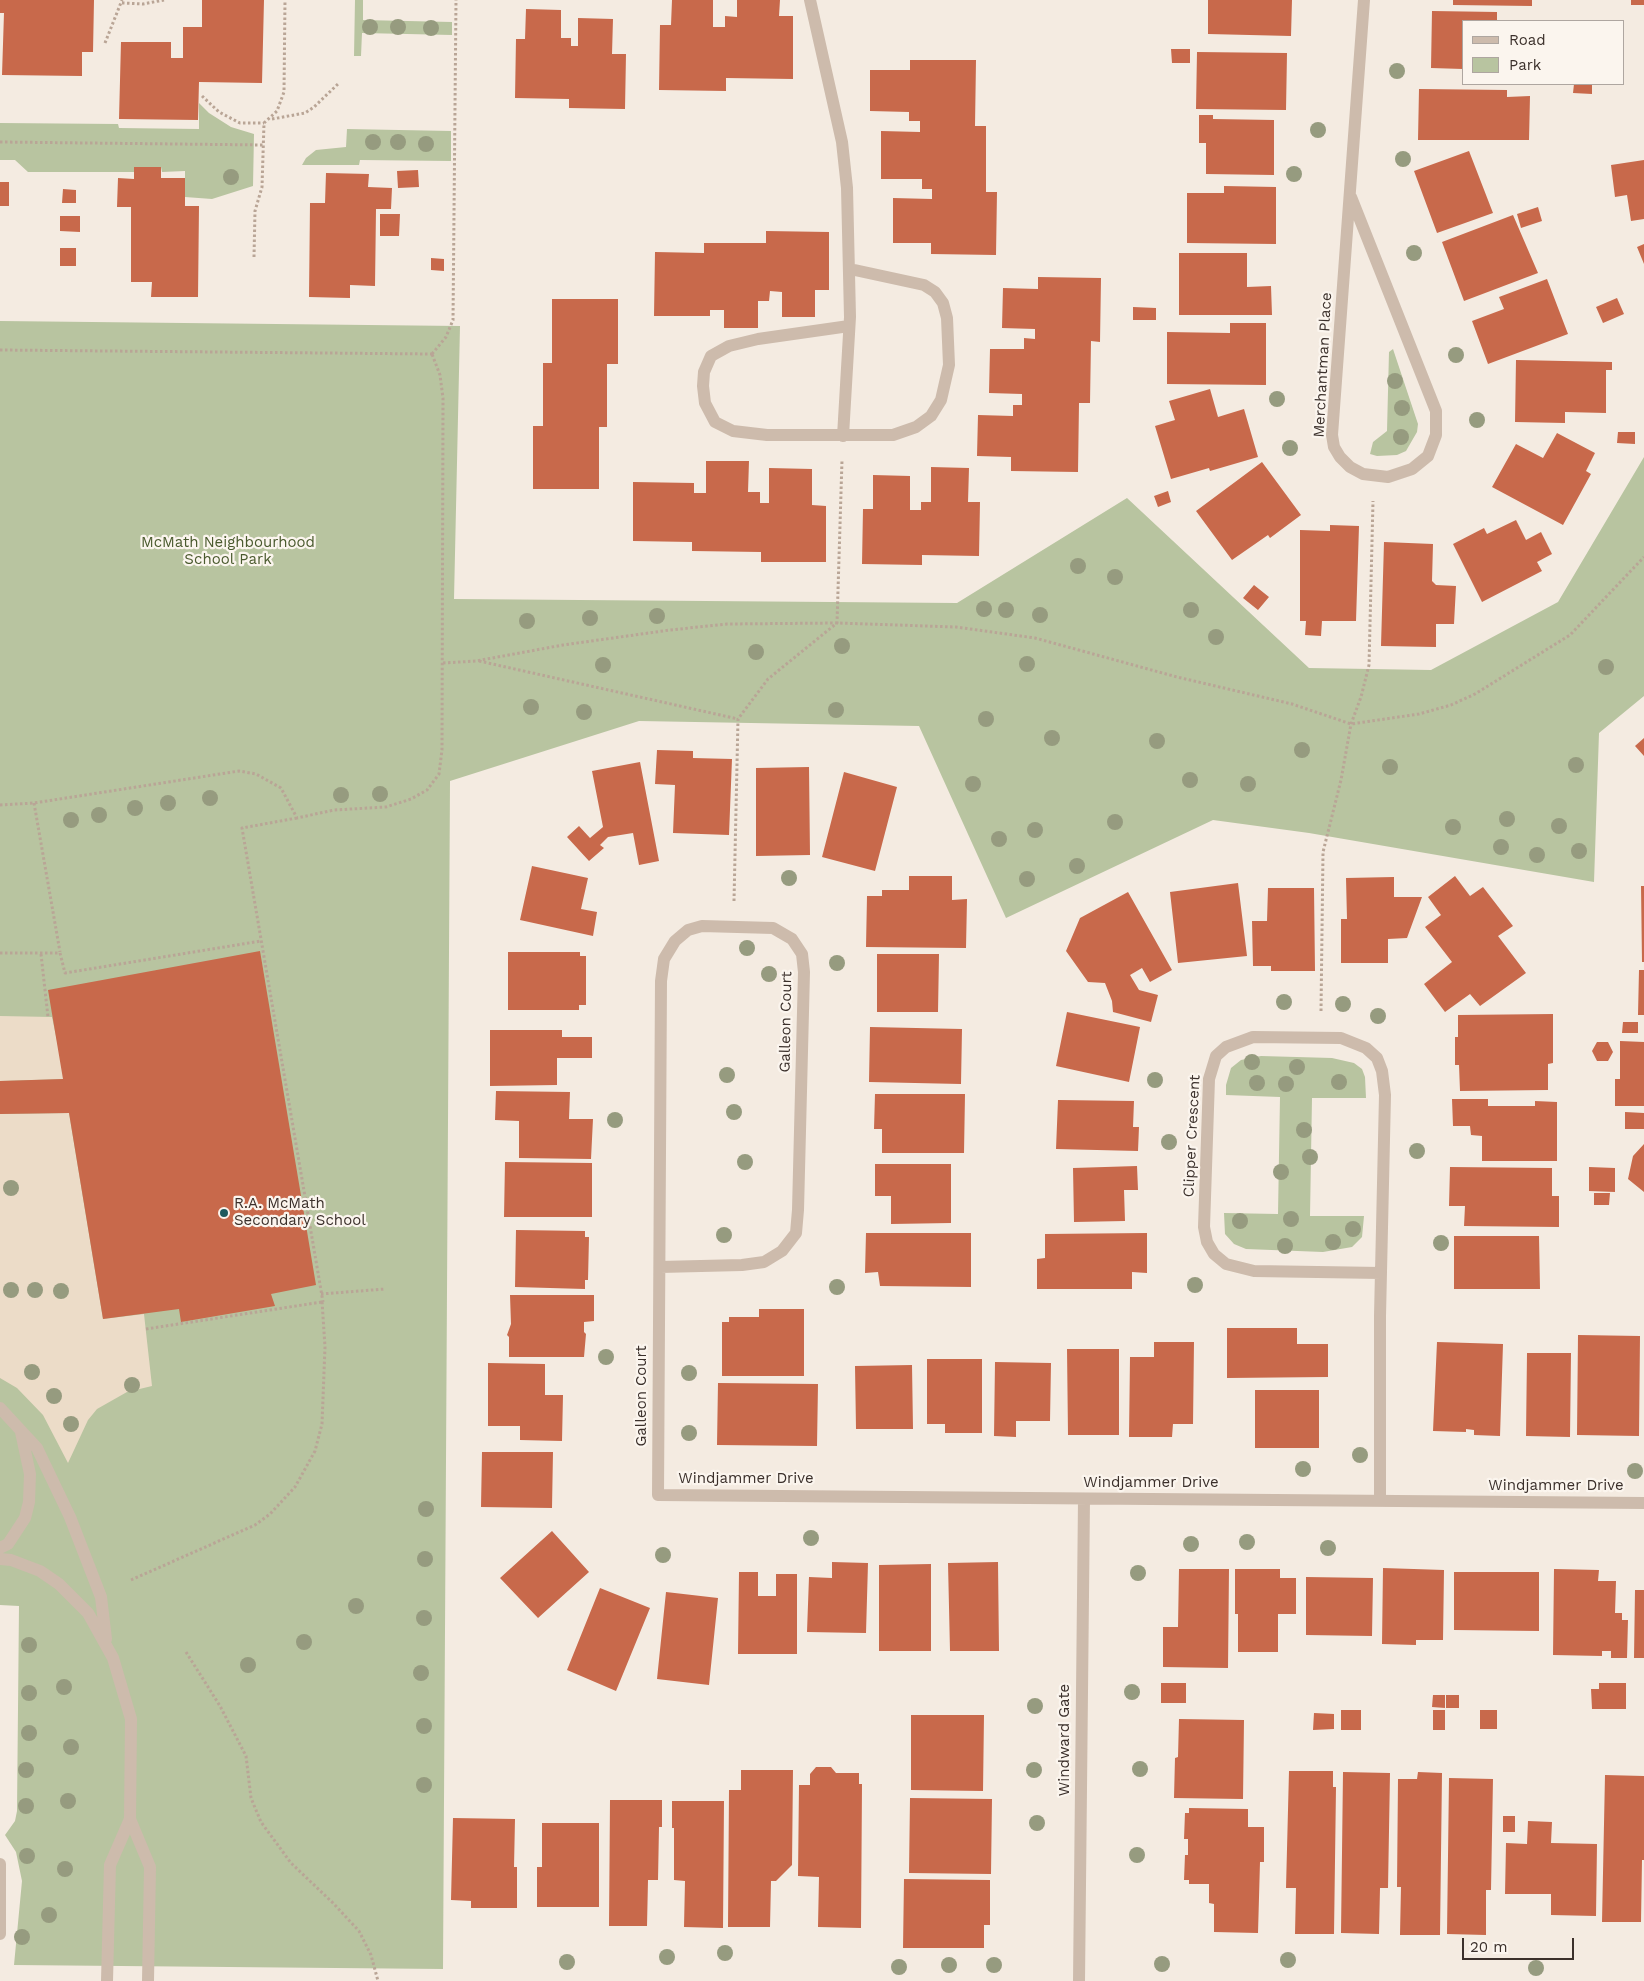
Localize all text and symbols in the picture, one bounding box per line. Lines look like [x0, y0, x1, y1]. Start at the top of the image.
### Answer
legend [1462, 20, 1624, 85]
text: Road [1509, 31, 1546, 49]
text: Park [1509, 56, 1541, 74]
street label: Merchantman Place [1310, 292, 1336, 438]
park label: McMath Neighbourhood School Park [141, 534, 315, 569]
street label: Galleon Court [776, 971, 796, 1073]
street label: Clipper Crescent [1180, 1074, 1204, 1198]
place label: R.A. McMath Secondary School [234, 1195, 366, 1230]
marker: R.A. McMath Secondary School [218, 1207, 230, 1219]
street label: Galleon Court [633, 1345, 651, 1447]
street label: Windjammer Drive [678, 1470, 814, 1488]
street label: Windjammer Drive [1083, 1474, 1219, 1492]
street label: Windjammer Drive [1488, 1477, 1624, 1495]
street label: Windward Gate [1056, 1684, 1074, 1796]
scale bar [1464, 1928, 1576, 1960]
text: 20 m [1470, 1938, 1508, 1956]

